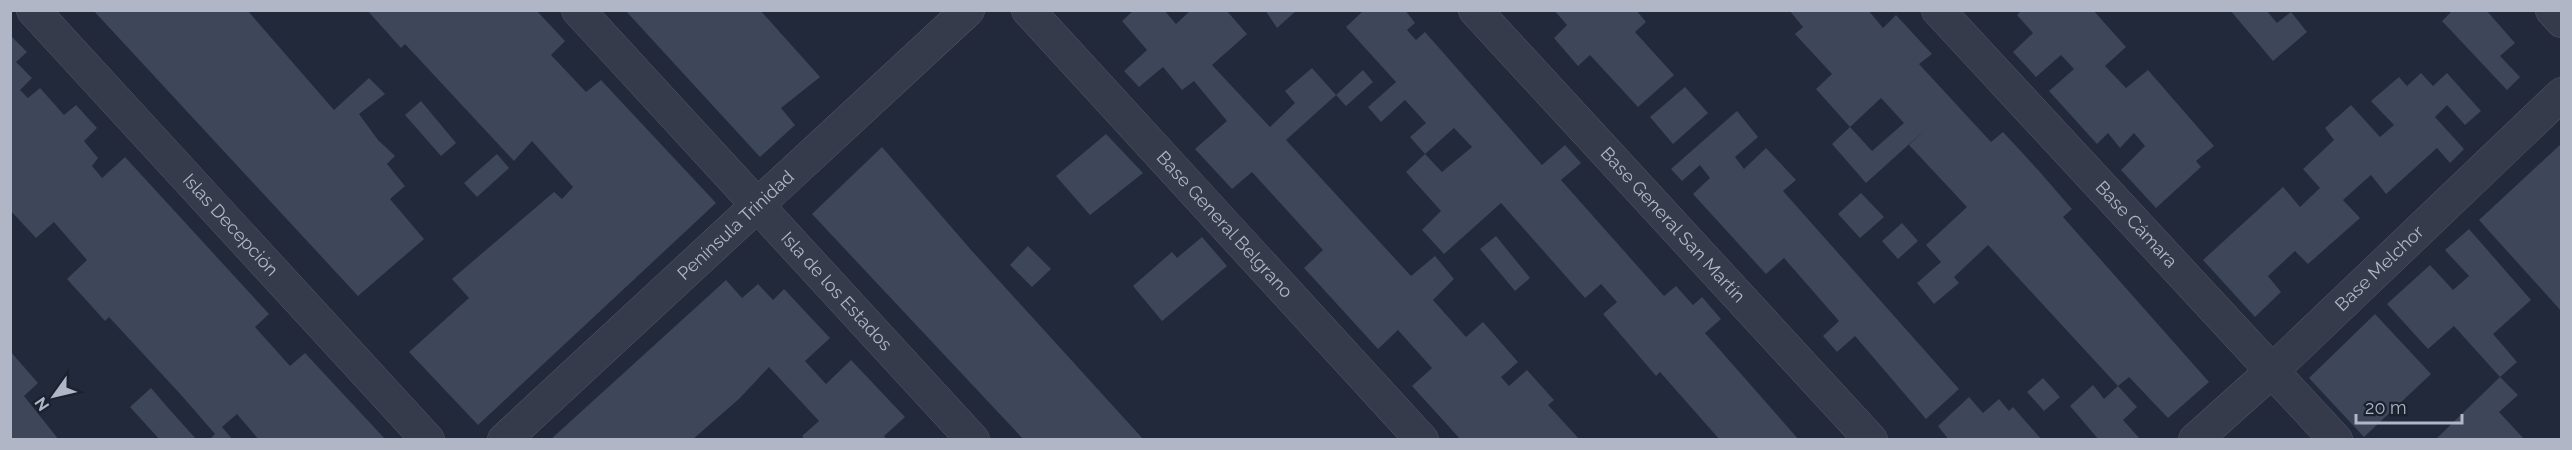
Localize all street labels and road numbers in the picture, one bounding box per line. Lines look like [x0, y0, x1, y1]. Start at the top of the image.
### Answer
street label: Base General San Martín [1597, 143, 1750, 306]
street label: Base General Belgrano [1153, 147, 1297, 302]
street label: Península Trinidad [673, 166, 798, 284]
street label: Islas Decepción [179, 169, 283, 280]
street label: Base Cámara [2092, 176, 2182, 272]
street label: Base Melchor [2331, 220, 2428, 315]
street label: Isla de los Estados [777, 227, 897, 355]

